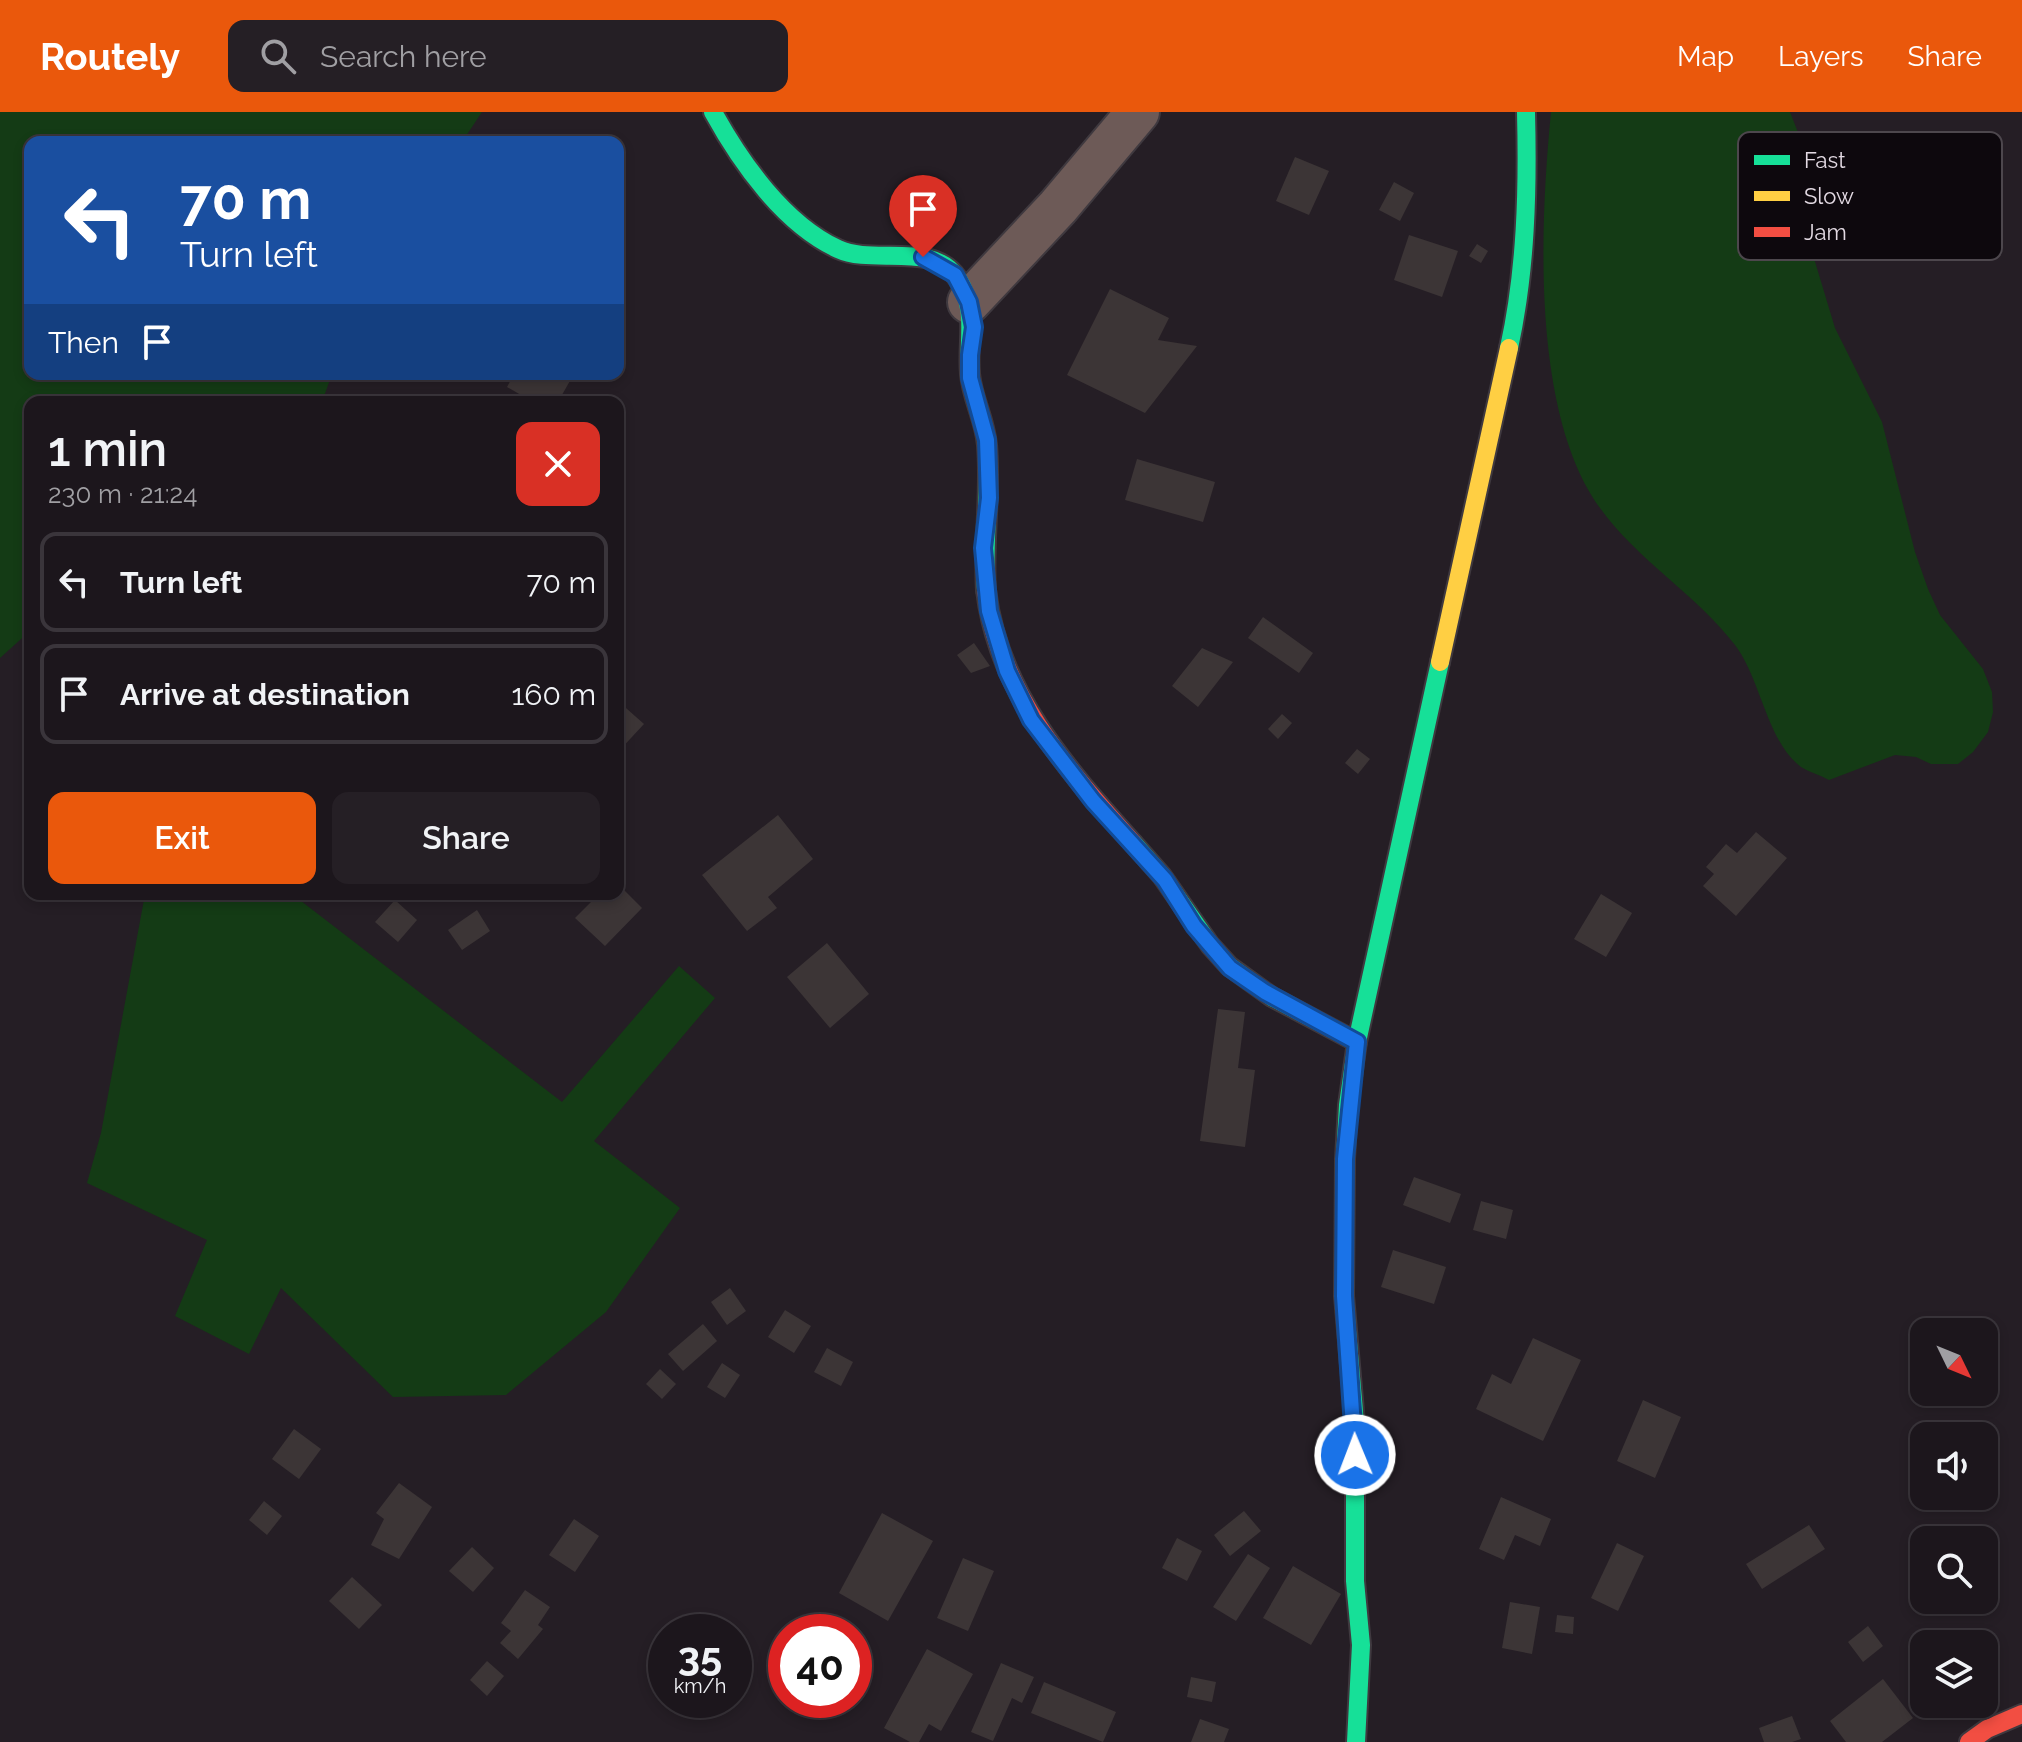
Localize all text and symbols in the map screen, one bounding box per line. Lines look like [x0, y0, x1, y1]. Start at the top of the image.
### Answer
search box [228, 20, 788, 92]
text: Routely [40, 34, 180, 79]
icon: search [256, 34, 300, 78]
text: Search here [320, 39, 487, 74]
text: Map [1677, 40, 1734, 73]
text: Layers [1778, 40, 1864, 73]
text: Share [1908, 40, 1982, 73]
legend [1738, 132, 2002, 260]
text: Fast [1804, 147, 1846, 173]
text: 70 m [180, 166, 311, 232]
icon: left [48, 168, 152, 272]
pin [889, 175, 957, 257]
text: Slow [1804, 183, 1854, 209]
icon: arrive [901, 187, 945, 231]
text: Jam [1804, 219, 1847, 245]
text: Turn left [180, 233, 318, 275]
icon: arrive [135, 320, 179, 364]
text: Then [48, 325, 119, 360]
text: 1 min [48, 421, 167, 477]
button: close [516, 422, 600, 506]
text: 230 m · 21:24 [48, 479, 197, 509]
icon: left [52, 560, 96, 604]
text: Turn left [120, 565, 242, 600]
text: 70 m [526, 565, 596, 600]
icon: arrive [52, 672, 96, 716]
text: Arrive at destination [120, 677, 410, 712]
text: 160 m [511, 677, 596, 712]
button: Exit [48, 792, 316, 884]
button: Share [332, 792, 600, 884]
north arrow [1910, 1318, 1998, 1406]
map controls [1910, 1318, 1998, 1718]
position arrow [1313, 1413, 1397, 1497]
button: sound [1910, 1422, 1998, 1510]
button: search [1910, 1526, 1998, 1614]
speed limit sign: 40 [768, 1614, 872, 1718]
button: layers [1910, 1630, 1998, 1718]
text: 35 [678, 1632, 722, 1679]
text: km/h [674, 1674, 726, 1698]

